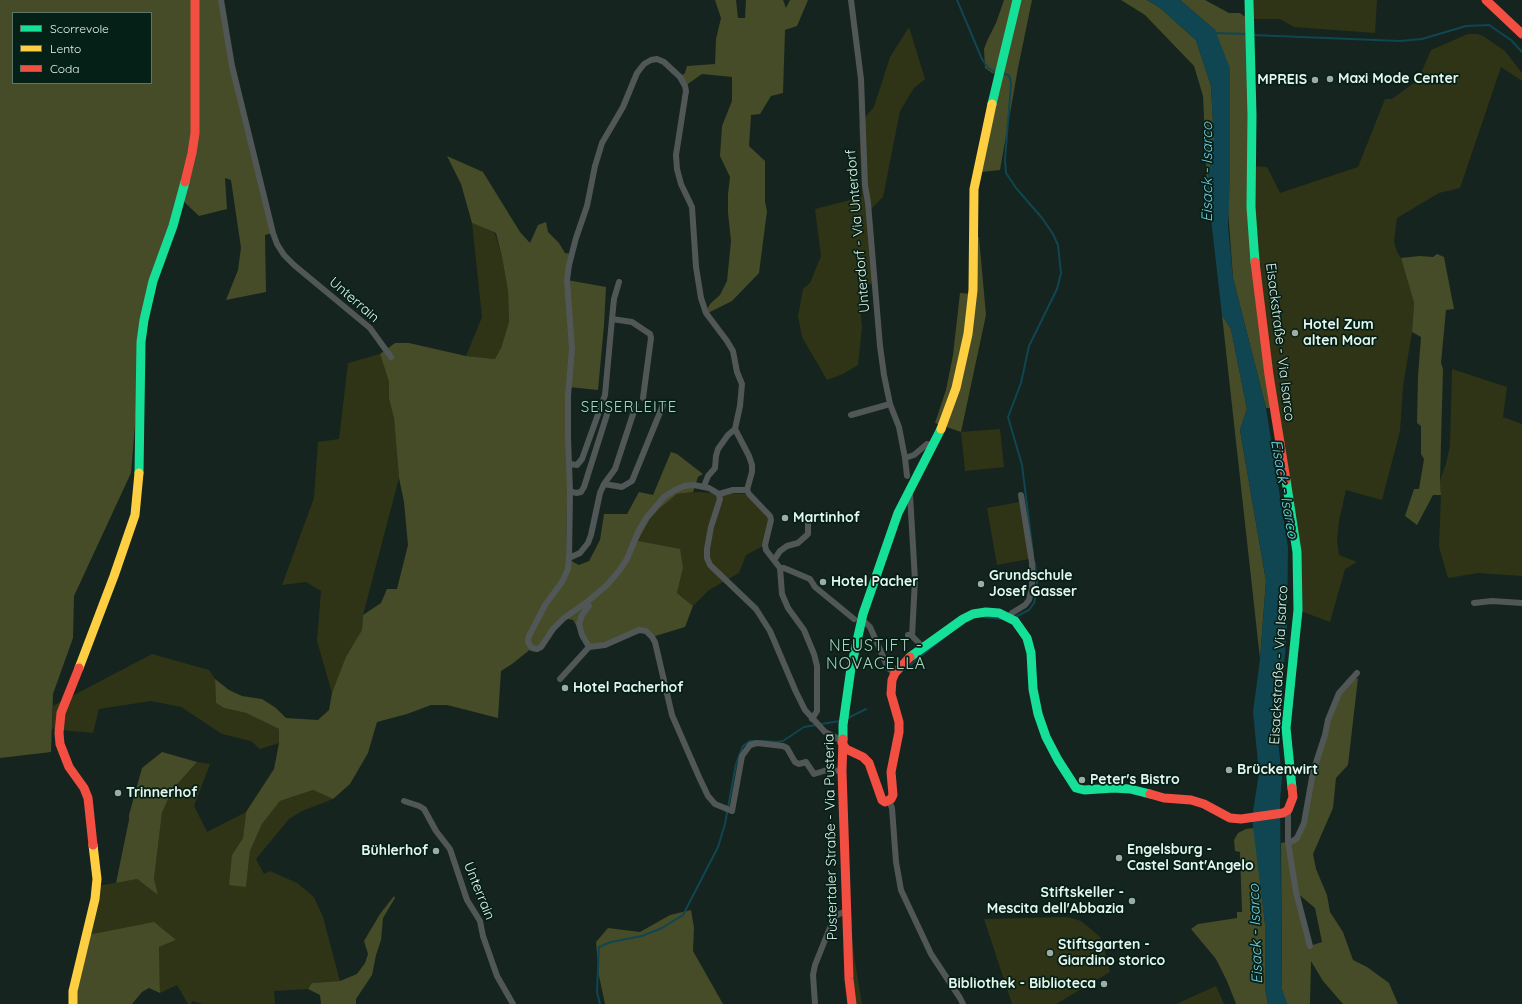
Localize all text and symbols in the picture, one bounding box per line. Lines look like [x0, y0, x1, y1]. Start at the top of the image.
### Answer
legend [12, 12, 152, 84]
text: Scorrevole [50, 21, 109, 36]
text: Lento [50, 41, 81, 56]
text: Coda [50, 61, 80, 76]
place label: Maxi Mode Center [1338, 71, 1459, 87]
place label: MPREIS [1257, 72, 1307, 88]
marker: Maxi Mode Center [1325, 74, 1335, 84]
marker: MPREIS [1310, 75, 1320, 85]
water label: Eisack - Isarco [1198, 122, 1216, 222]
street label: Unterdorf - Via Unterdorf [842, 149, 874, 313]
street label: Eisackstraße - Via Isarco [1262, 262, 1298, 422]
street label: Unterrain [326, 274, 382, 326]
place label: Hotel Zum alten Moar [1303, 317, 1377, 350]
marker: Hotel Zum alten Moar [1290, 328, 1300, 338]
district label: SEISERLEITE [581, 398, 677, 416]
water label: Eisack - Isarco [1266, 438, 1302, 540]
place label: Martinhof [793, 510, 860, 526]
marker: Martinhof [780, 513, 790, 523]
place label: Grundschule Josef Gasser [989, 568, 1077, 600]
place label: Hotel Pacher [831, 574, 918, 590]
marker: Hotel Pacher [818, 577, 828, 587]
marker: Grundschule Josef Gasser [976, 579, 986, 589]
street label: Eisackstraße - Via Isarco [1266, 585, 1292, 745]
district label: NEUSTIFT - NOVACELLA [826, 636, 926, 674]
place label: Hotel Pacherhof [573, 680, 683, 696]
marker: Hotel Pacherhof [560, 683, 570, 693]
street label: Pustertaler Straße - Via Pusteria [821, 733, 841, 941]
place label: Brückenwirt [1237, 762, 1318, 778]
marker: Brückenwirt [1224, 765, 1234, 775]
place label: Peter's Bistro [1090, 772, 1180, 788]
marker: Peter's Bistro [1077, 775, 1087, 785]
place label: Trinnerhof [126, 785, 197, 801]
marker: Trinnerhof [113, 788, 123, 798]
place label: Engelsburg - Castel Sant'Angelo [1127, 842, 1254, 874]
place label: Bühlerhof [361, 843, 428, 859]
marker: Bühlerhof [431, 846, 441, 856]
marker: Engelsburg - Castel Sant'Angelo [1114, 853, 1124, 863]
street label: Unterrain [460, 860, 498, 922]
water label: Eisack - Isarco [1245, 884, 1267, 984]
place label: Stiftskeller - Mescita dell'Abbazia [987, 885, 1124, 918]
marker: Stiftskeller - Mescita dell'Abbazia [1127, 896, 1137, 906]
place label: Stiftsgarten - Giardino storico [1058, 937, 1165, 970]
marker: Stiftsgarten - Giardino storico [1045, 948, 1055, 958]
place label: Bibliothek - Biblioteca [948, 976, 1096, 992]
marker: Bibliothek - Biblioteca [1099, 979, 1109, 989]

